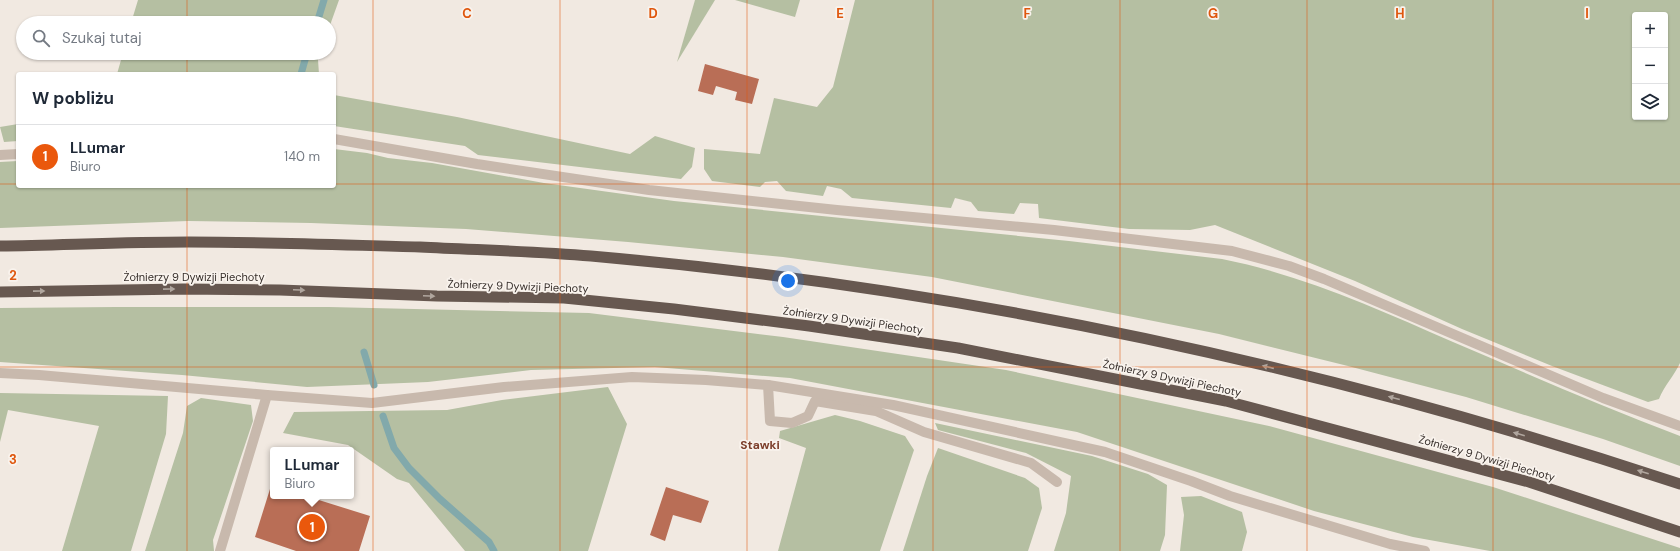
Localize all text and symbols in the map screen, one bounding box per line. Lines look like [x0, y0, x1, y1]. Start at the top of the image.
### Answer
text: C [462, 5, 472, 22]
text: D [648, 5, 658, 22]
text: E [836, 5, 844, 22]
text: F [1023, 5, 1031, 22]
text: G [1208, 5, 1218, 22]
text: H [1395, 5, 1405, 22]
text: I [1585, 5, 1589, 22]
map controls [1632, 12, 1668, 120]
button: + [1632, 12, 1668, 48]
search box [16, 16, 336, 60]
icon: search [30, 27, 52, 49]
text: Szukaj tutaj [62, 28, 142, 48]
button: − [1632, 48, 1668, 84]
button: layers [1632, 84, 1668, 120]
text: W pobliżu [32, 87, 114, 109]
text: LLumar [70, 138, 125, 158]
text: 1 [43, 148, 47, 165]
text: 140 m [284, 148, 320, 165]
text: Biuro [70, 158, 101, 175]
text: 2 [9, 267, 17, 284]
street label: Żołnierzy 9 Dywizji Piechoty [123, 270, 265, 284]
your location [778, 271, 798, 291]
street label: Żołnierzy 9 Dywizji Piechoty [447, 277, 589, 295]
one-way arrow [163, 286, 176, 292]
one-way arrow [293, 287, 306, 293]
one-way arrow [33, 288, 46, 294]
one-way arrow [423, 292, 435, 299]
street label: Żołnierzy 9 Dywizji Piechoty [782, 303, 924, 337]
street label: Żołnierzy 9 Dywizji Piechoty [1102, 356, 1242, 400]
one-way arrow [1261, 363, 1274, 369]
one-way arrow [1388, 395, 1400, 401]
one-way arrow [1512, 431, 1524, 437]
street label: Żołnierzy 9 Dywizji Piechoty [1417, 432, 1557, 484]
district label: Stawki [740, 437, 780, 453]
popup [270, 447, 354, 499]
text: 3 [9, 451, 17, 468]
text: LLumar [284, 455, 340, 475]
one-way arrow [1637, 469, 1649, 475]
text: Biuro [284, 475, 315, 492]
pin: 1 [299, 512, 325, 542]

